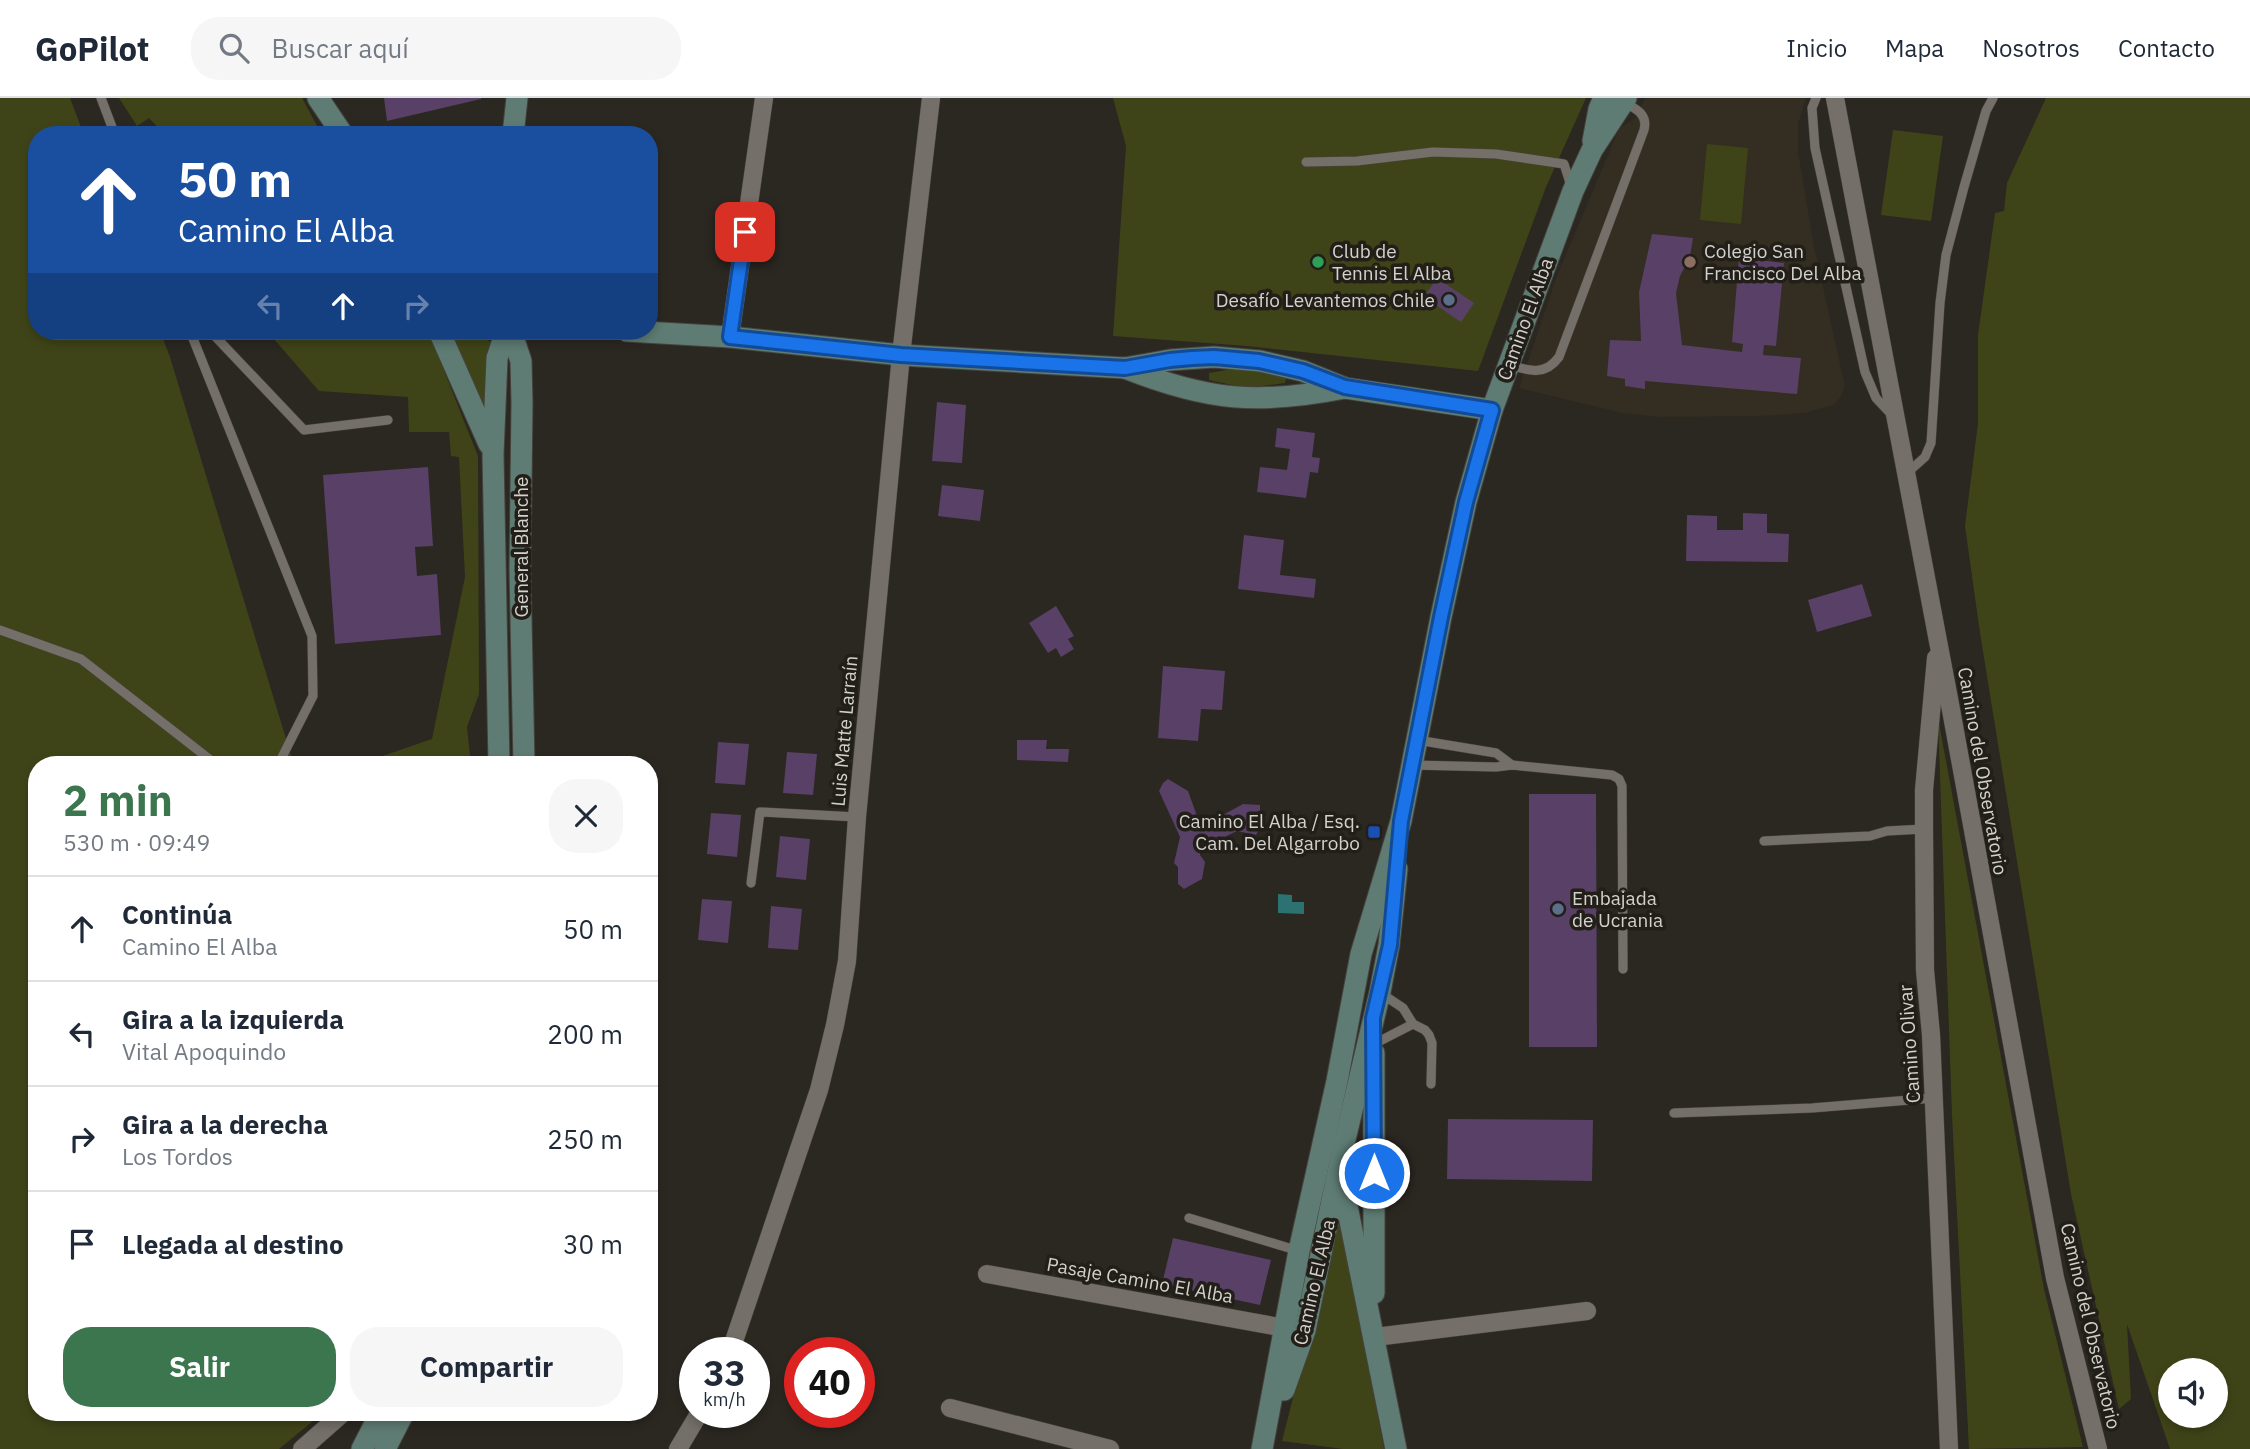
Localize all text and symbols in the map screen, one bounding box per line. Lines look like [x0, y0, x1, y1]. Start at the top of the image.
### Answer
search box [191, 17, 681, 80]
text: GoPilot [35, 27, 149, 70]
icon: search [215, 29, 253, 67]
text: Buscar aquí [271, 31, 409, 65]
text: Inicio [1786, 32, 1847, 64]
text: Mapa [1885, 32, 1944, 64]
text: Nosotros [1982, 32, 2080, 64]
text: Contacto [2118, 32, 2215, 64]
text: 50 m [178, 147, 292, 210]
icon: ahead [63, 154, 154, 245]
pin [715, 202, 775, 262]
text: Camino El Alba [178, 209, 394, 251]
icon: arrive [726, 213, 764, 251]
place label: Club de Tennis El Alba [1332, 239, 1451, 285]
place label: Colegio San Francisco Del Alba [1704, 239, 1862, 285]
marker: Club de Tennis El Alba [1310, 254, 1326, 270]
marker: Colegio San Francisco Del Alba [1682, 254, 1698, 270]
street label: Camino El Alba [1492, 255, 1558, 383]
icon: left [251, 287, 289, 325]
icon: ahead [324, 287, 362, 325]
icon: right [397, 287, 435, 325]
place label: Desafío Levantemos Chile [1216, 288, 1435, 312]
marker: Desafío Levantemos Chile [1441, 292, 1457, 308]
street label: General Blanche [509, 477, 533, 617]
street label: Luis Matte Larraín [825, 655, 863, 807]
street label: Camino del Observatorio [1953, 665, 2013, 877]
text: 2 min [63, 773, 173, 828]
button: close [549, 779, 623, 853]
place label: Camino El Alba / Esq. Cam. Del Algarrobo [1179, 809, 1360, 855]
marker: Camino El Alba / Esq. Cam. Del Algarrobo [1366, 824, 1382, 840]
text: 530 m · 09:49 [63, 827, 210, 857]
place label: Embajada de Ucrania [1572, 886, 1663, 932]
text: Continúa [122, 897, 232, 931]
marker: Embajada de Ucrania [1550, 901, 1566, 917]
icon: ahead [63, 910, 101, 948]
text: 50 m [563, 912, 623, 946]
text: Camino El Alba [122, 931, 277, 961]
street label: Camino Olivar [1893, 984, 1925, 1104]
text: Gira a la izquierda [122, 1002, 344, 1036]
icon: left [63, 1015, 101, 1053]
text: 200 m [547, 1017, 623, 1051]
text: Vital Apoquindo [122, 1036, 286, 1066]
text: Gira a la derecha [122, 1107, 328, 1141]
icon: right [63, 1120, 101, 1158]
text: 250 m [547, 1122, 623, 1156]
position arrow [1337, 1136, 1411, 1210]
text: Los Tordos [122, 1141, 233, 1171]
street label: Camino El Alba [1288, 1217, 1340, 1347]
street label: Camino del Observatorio [2056, 1221, 2126, 1431]
icon: arrive [63, 1225, 101, 1263]
text: Llegada al destino [122, 1227, 344, 1261]
text: 30 m [563, 1227, 623, 1261]
street label: Pasaje Camino El Alba [1045, 1252, 1235, 1308]
button: Salir [63, 1327, 336, 1407]
button: Compartir [350, 1327, 623, 1407]
speed limit sign: 40 [784, 1337, 875, 1428]
text: 33 [703, 1350, 746, 1396]
map controls [2158, 1358, 2228, 1428]
button: sound [2158, 1358, 2228, 1428]
text: km/h [703, 1388, 746, 1411]

